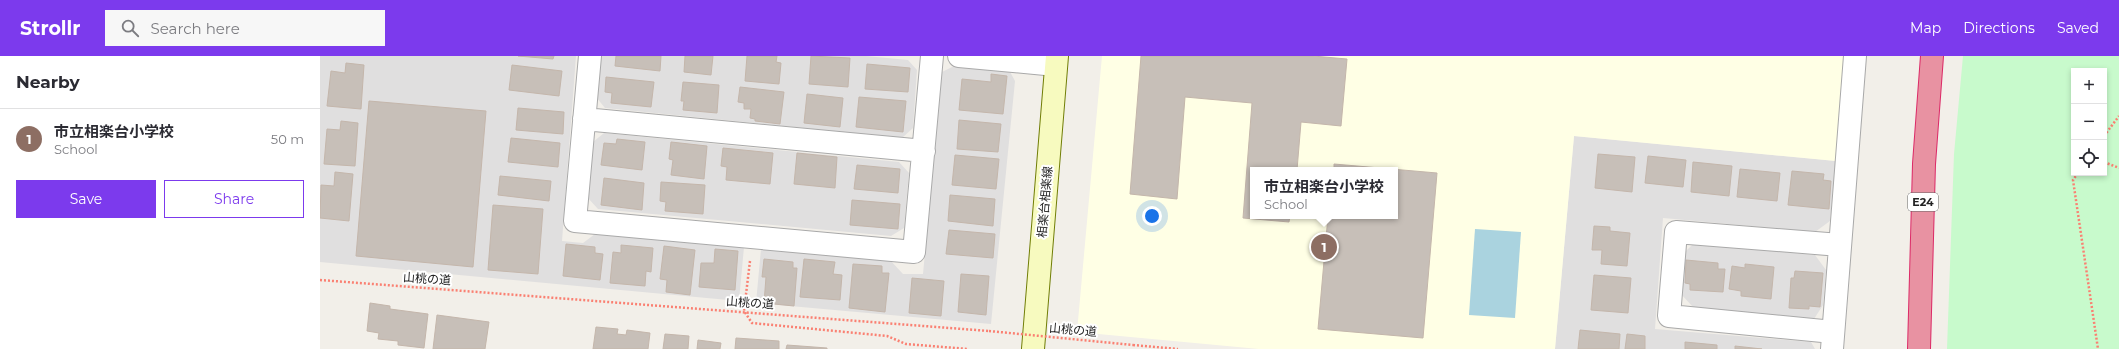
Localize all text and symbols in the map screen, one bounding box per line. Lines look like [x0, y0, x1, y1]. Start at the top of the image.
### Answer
search box [105, 10, 385, 46]
text: Strollr [20, 17, 81, 40]
icon: search [119, 17, 141, 39]
text: Search here [151, 19, 240, 38]
text: Map [1910, 19, 1941, 37]
text: Directions [1963, 19, 2035, 37]
text: Saved [2057, 19, 2099, 37]
map controls [2071, 68, 2107, 176]
button: + [2071, 68, 2107, 104]
text: Nearby [16, 72, 80, 92]
button: − [2071, 104, 2107, 140]
text: 市立相楽台小学校 [54, 122, 174, 141]
text: 1 [26, 131, 32, 147]
text: 50 m [271, 131, 304, 147]
button: locate [2071, 140, 2107, 176]
text: School [54, 141, 98, 157]
street label: 相楽台相楽線 [1034, 165, 1055, 238]
popup [1250, 167, 1398, 219]
text: 市立相楽台小学校 [1264, 177, 1384, 196]
button: Save [16, 180, 156, 218]
button: Share [164, 180, 304, 218]
road number: E24 [1908, 193, 1938, 211]
text: School [1264, 196, 1308, 212]
your location [1142, 206, 1162, 226]
pin: 1 [1311, 232, 1337, 262]
street label: 山桃の道 [403, 269, 452, 288]
street label: 山桃の道 [726, 293, 775, 312]
street label: 山桃の道 [1048, 320, 1098, 339]

